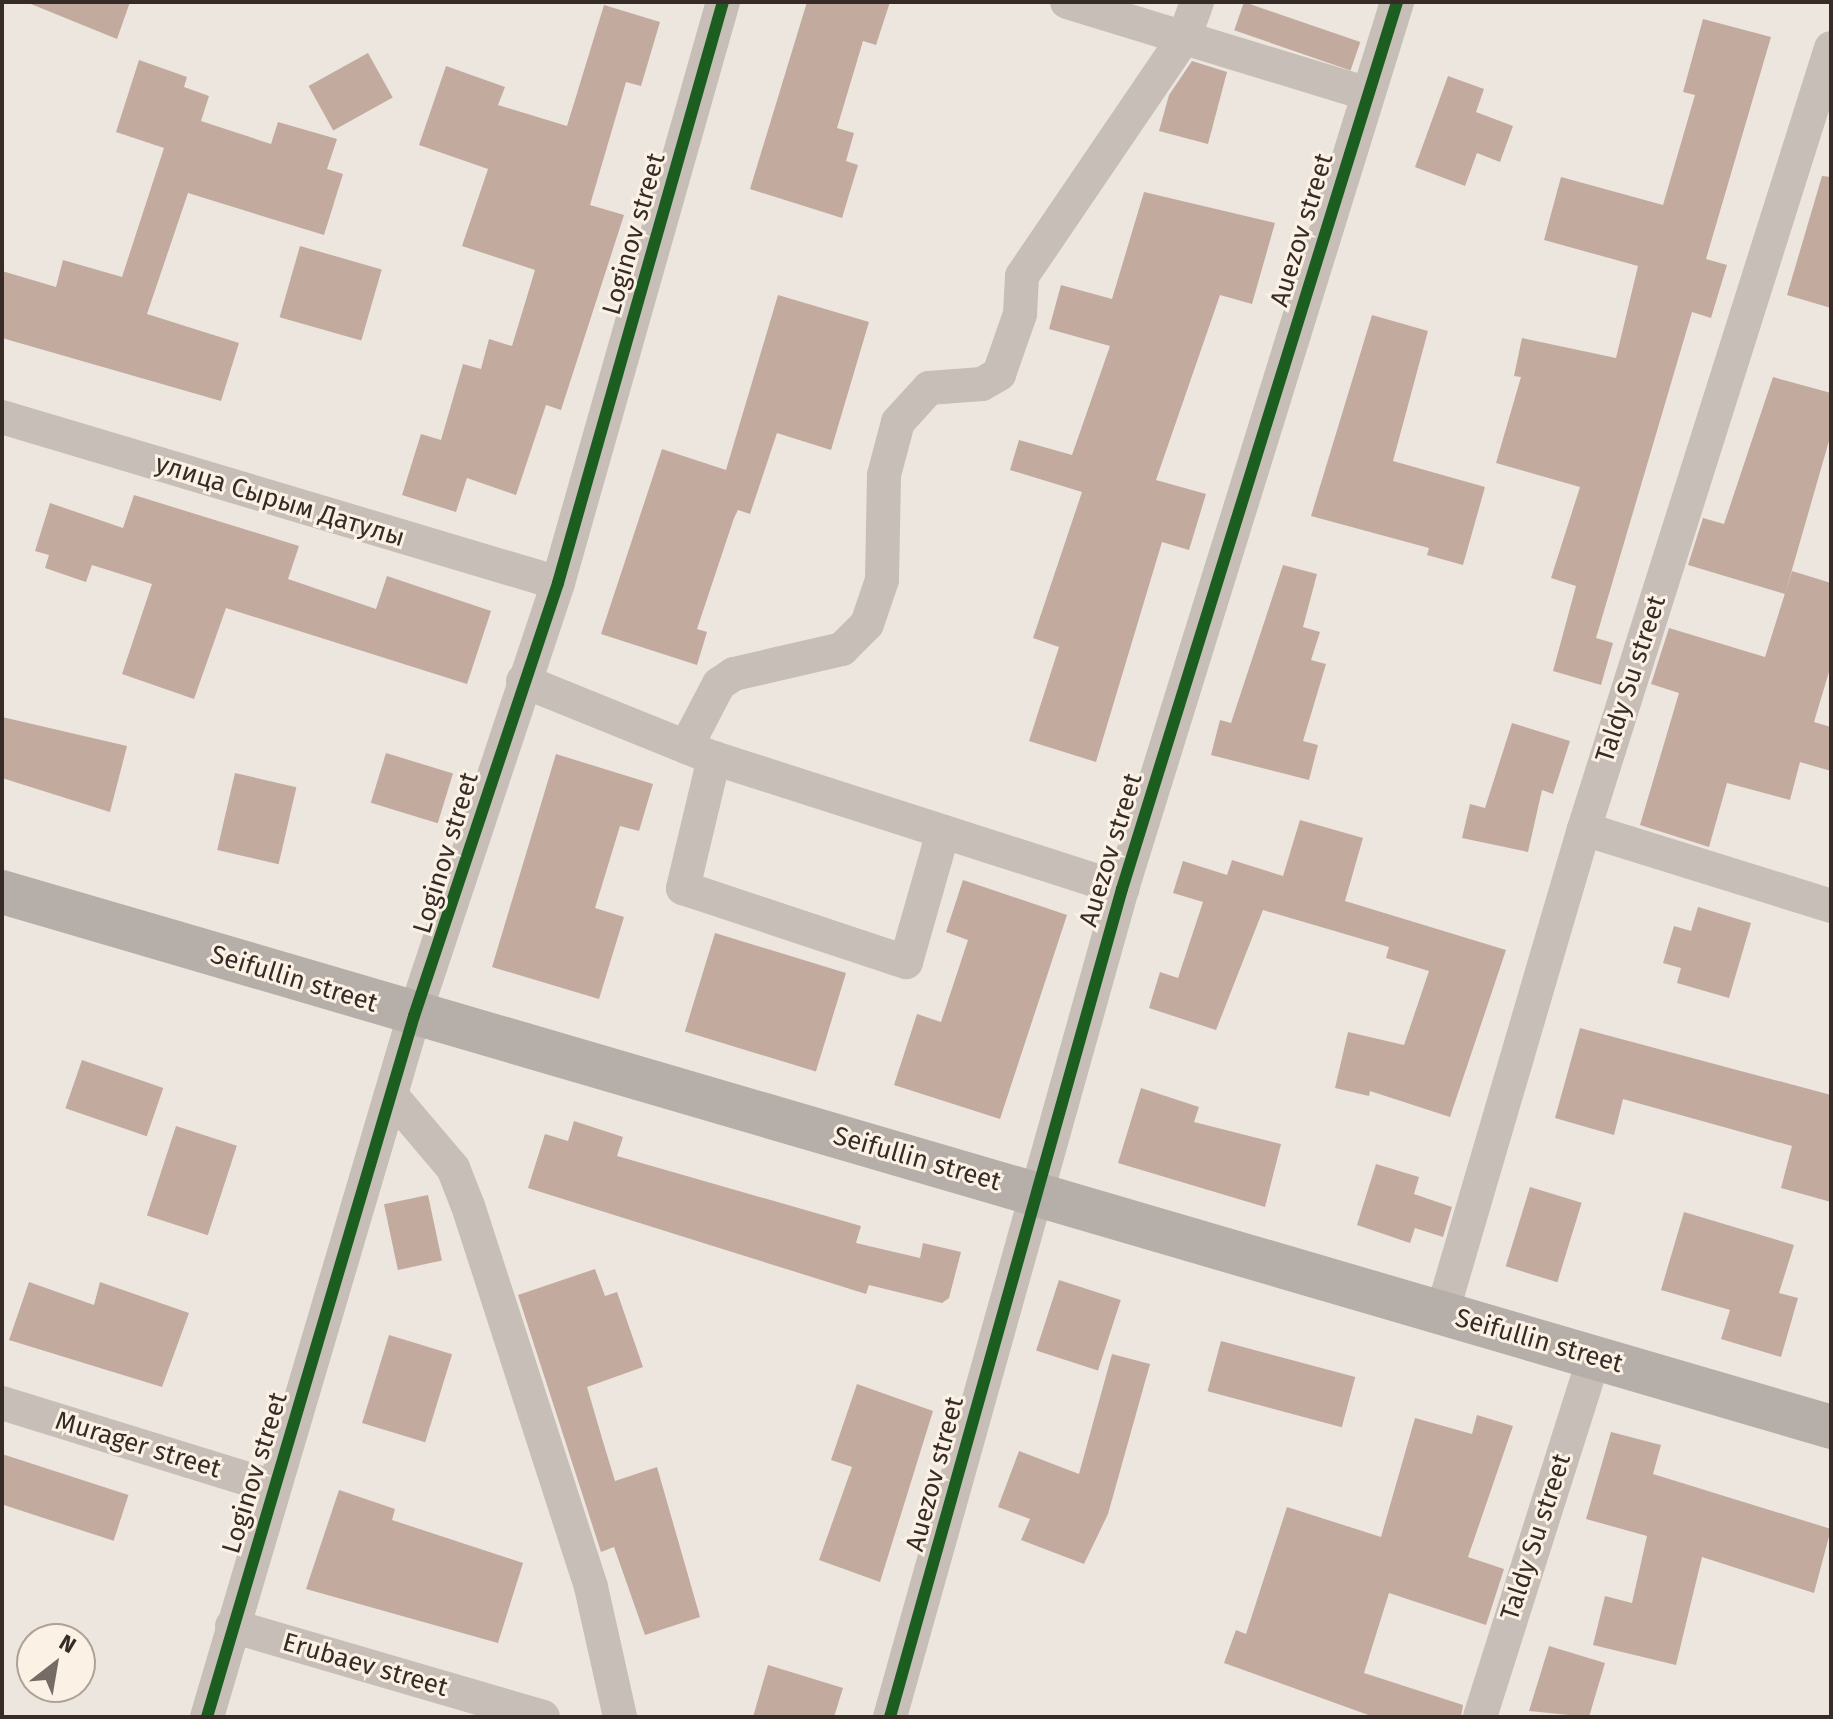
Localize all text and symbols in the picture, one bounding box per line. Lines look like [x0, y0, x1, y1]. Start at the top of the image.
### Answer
street label: Loginov street [596, 150, 672, 318]
street label: Auezov street [1264, 150, 1340, 310]
street label: улица Сырым Датулы [151, 448, 409, 554]
street label: Taldy Su street [1589, 592, 1673, 766]
street label: Loginov street [407, 769, 485, 937]
street label: Auezov street [1073, 770, 1149, 930]
street label: Seifullin street [207, 939, 381, 1019]
street label: Seifullin street [830, 1120, 1004, 1198]
street label: Seifullin street [1452, 1302, 1626, 1380]
street label: Loginov street [216, 1389, 294, 1557]
street label: Auezov street [899, 1393, 971, 1555]
street label: Murager street [52, 1405, 224, 1485]
street label: Taldy Su street [1494, 1450, 1578, 1624]
north arrow [16, 1623, 96, 1703]
street label: Erubaev street [279, 1627, 451, 1703]
text: N [54, 1628, 81, 1659]

